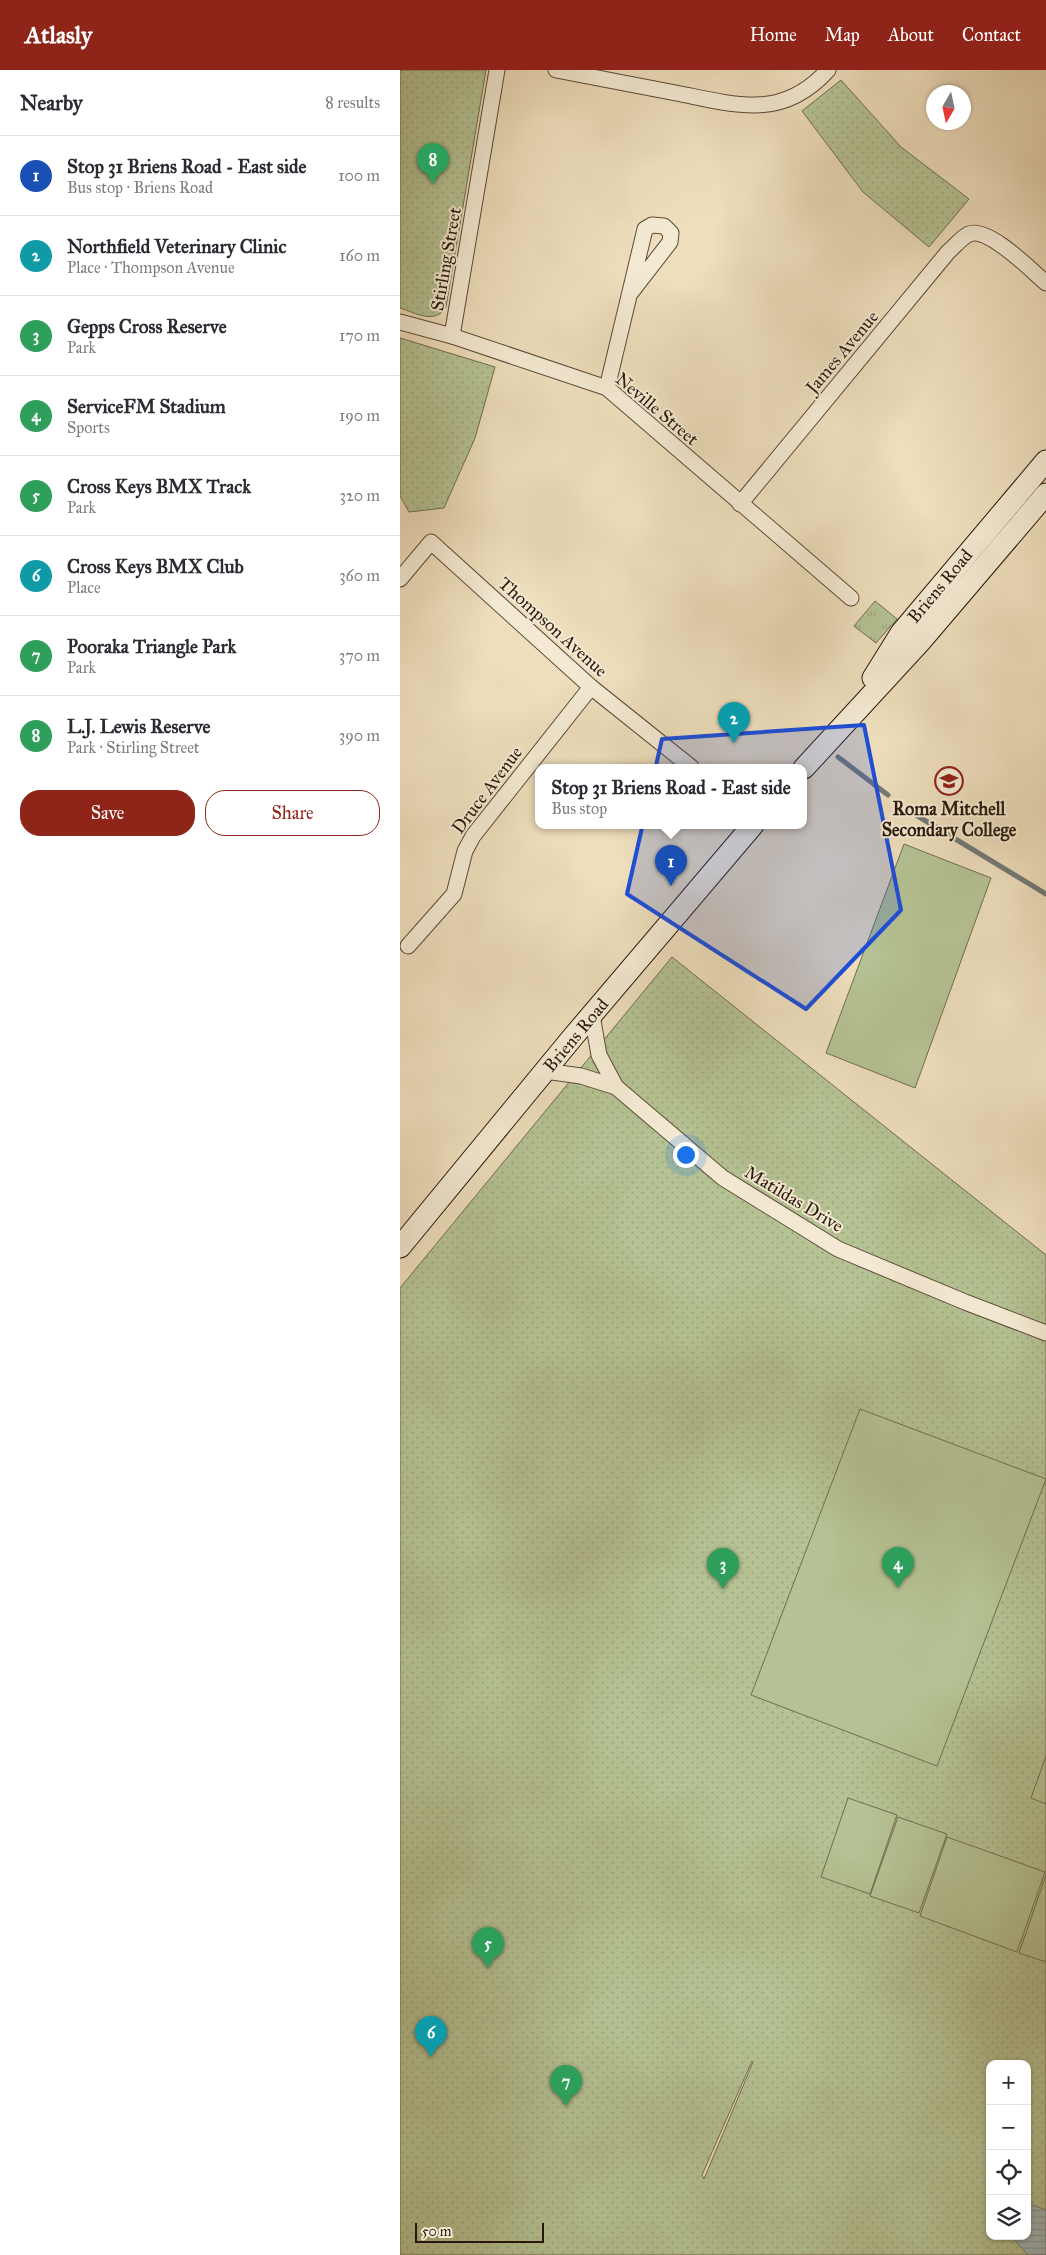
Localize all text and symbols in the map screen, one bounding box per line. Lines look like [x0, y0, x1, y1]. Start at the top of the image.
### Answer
text: Atlasly [25, 20, 92, 50]
text: Home [750, 24, 797, 46]
text: Map [825, 24, 860, 46]
text: About [888, 24, 934, 46]
text: Contact [962, 24, 1021, 46]
north arrow [926, 85, 971, 130]
text: Nearby [20, 90, 83, 116]
text: 8 results [325, 93, 380, 112]
pin: 8 [417, 143, 449, 184]
text: Stop 31 Briens Road - East side [67, 155, 307, 178]
text: 1 [33, 166, 39, 185]
text: 100 m [338, 166, 380, 185]
text: Bus stop · Briens Road [67, 178, 213, 197]
street label: Stirling Street [426, 205, 467, 313]
text: Northfield Veterinary Clinic [67, 235, 286, 258]
text: 2 [32, 246, 40, 265]
text: 160 m [339, 246, 380, 265]
text: Place · Thompson Avenue [67, 258, 235, 277]
street label: James Avenue [800, 306, 884, 400]
text: Gepps Cross Reserve [67, 315, 227, 338]
text: 3 [33, 326, 39, 345]
text: 170 m [339, 326, 380, 345]
text: Park [67, 338, 96, 357]
street label: Neville Street [611, 368, 704, 451]
text: ServiceFM Stadium [67, 395, 226, 418]
text: 4 [32, 406, 40, 425]
text: 190 m [339, 406, 380, 425]
text: Sports [67, 418, 110, 437]
text: Cross Keys BMX Track [67, 475, 251, 498]
text: 5 [32, 486, 40, 505]
text: 320 m [340, 486, 380, 505]
text: Park [67, 498, 96, 517]
street label: Briens Road [903, 545, 977, 627]
text: Cross Keys BMX Club [67, 555, 244, 578]
text: 6 [32, 566, 40, 585]
text: 360 m [339, 566, 380, 585]
street label: Thompson Avenue [494, 572, 612, 682]
text: Place [67, 578, 101, 597]
text: Pooraka Triangle Park [67, 635, 236, 658]
text: 7 [32, 646, 40, 665]
text: 370 m [339, 646, 380, 665]
text: Park [67, 658, 96, 677]
pin: 2 [718, 702, 750, 743]
text: L.J. Lewis Reserve [67, 715, 210, 738]
text: 8 [32, 726, 40, 745]
text: 390 m [339, 726, 380, 745]
text: Park · Stirling Street [67, 738, 200, 757]
street label: Druce Avenue [447, 742, 527, 838]
popup [535, 764, 807, 829]
school or university icon: Roma Mitchell Secondary College [934, 766, 964, 796]
text: Stop 31 Briens Road - East side [551, 776, 791, 799]
button: Save [20, 790, 195, 836]
button: Share [205, 790, 380, 836]
place label: Roma Mitchell Secondary College [882, 798, 1017, 842]
text: Bus stop [551, 799, 607, 818]
pin: 1 [655, 845, 687, 886]
street label: Briens Road [539, 994, 613, 1076]
your location [673, 1142, 699, 1168]
street label: Matildas Drive [741, 1161, 847, 1237]
pin: 4 [882, 1547, 914, 1588]
pin: 3 [707, 1548, 739, 1589]
pin: 5 [472, 1927, 504, 1968]
pin: 6 [415, 2016, 447, 2057]
map controls [986, 2060, 1031, 2240]
button: + [986, 2060, 1031, 2105]
pin: 7 [550, 2065, 582, 2106]
button: − [986, 2105, 1031, 2150]
button: locate [986, 2150, 1031, 2195]
button: layers [986, 2195, 1031, 2240]
scale bar [415, 2220, 544, 2243]
text: 50 m [422, 2223, 451, 2240]

